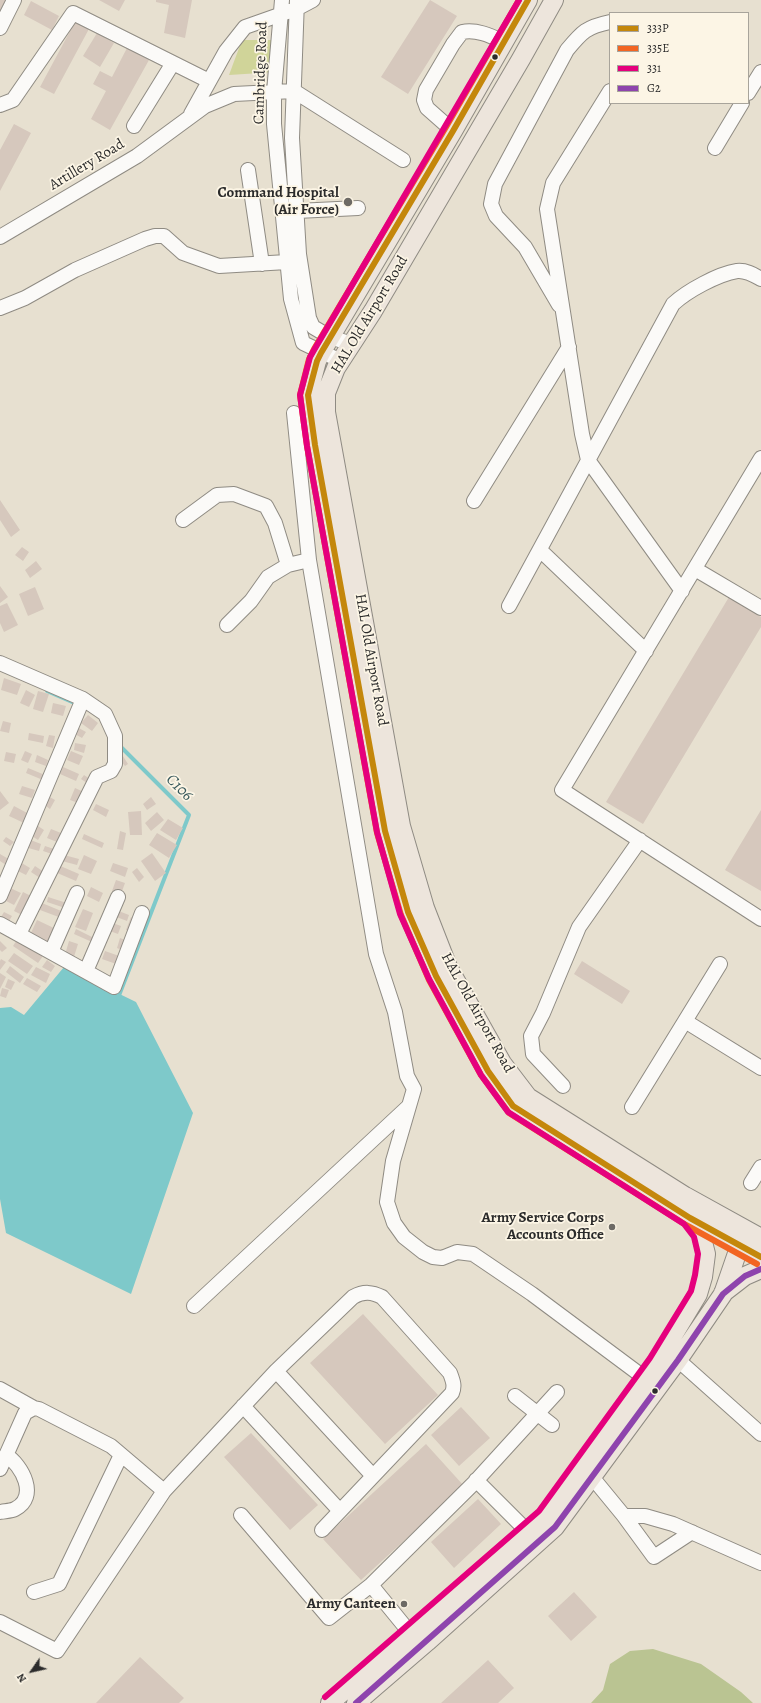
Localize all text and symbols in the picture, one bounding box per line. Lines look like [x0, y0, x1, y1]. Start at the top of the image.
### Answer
legend [609, 12, 749, 104]
text: 333P [647, 20, 669, 36]
street label: Cambridge Road [250, 21, 272, 125]
text: 335E [647, 40, 669, 56]
unlabelled marker [490, 52, 500, 62]
text: 331 [647, 60, 661, 76]
text: G2 [647, 80, 661, 96]
street label: Artillery Road [46, 136, 128, 194]
place label: Command Hospital (Air Force) [217, 184, 339, 219]
marker: Command Hospital (Air Force) [342, 196, 354, 208]
street label: HAL Old Airport Road [328, 253, 412, 377]
street label: HAL Old Airport Road [350, 592, 392, 728]
water label: C106 [162, 771, 196, 805]
street label: HAL Old Airport Road [437, 950, 517, 1076]
place label: Army Service Corps Accounts Office [481, 1209, 604, 1244]
marker: Army Service Corps Accounts Office [607, 1222, 617, 1232]
unlabelled marker [650, 1386, 660, 1396]
place label: Army Canteen [307, 1595, 396, 1613]
marker: Army Canteen [399, 1599, 409, 1609]
north arrow [12, 1651, 52, 1691]
text: N [13, 1670, 30, 1686]

